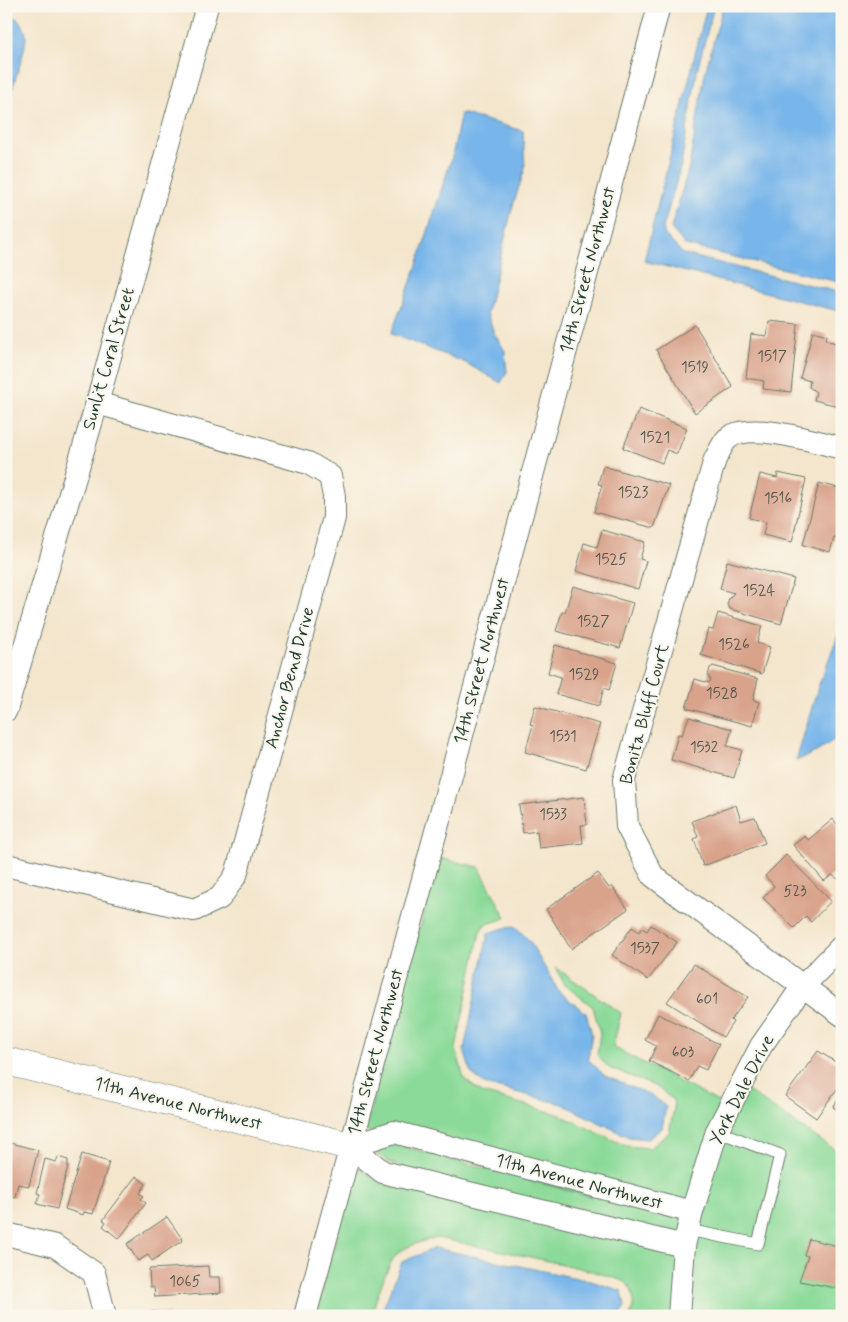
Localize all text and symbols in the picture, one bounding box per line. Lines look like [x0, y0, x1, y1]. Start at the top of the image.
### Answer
street label: 14th Street Northwest [554, 184, 622, 356]
street label: Sunlit Coral Street [77, 285, 141, 433]
house number: 1517 [757, 347, 787, 367]
house number: 1519 [681, 358, 709, 378]
house number: 1521 [640, 428, 670, 448]
house number: 1523 [618, 483, 648, 503]
house number: 1516 [764, 489, 792, 509]
house number: 1525 [595, 550, 627, 570]
street label: 14th Street Northwest [448, 575, 516, 747]
house number: 1524 [743, 581, 775, 601]
street label: Anchor Bend Drive [260, 605, 320, 751]
house number: 1527 [577, 612, 609, 632]
house number: 1526 [718, 635, 750, 655]
street label: Bonita Bluff Court [615, 641, 675, 787]
house number: 1529 [568, 665, 600, 685]
house number: 1528 [706, 684, 738, 704]
house number: 1531 [549, 727, 577, 747]
house number: 1532 [690, 738, 718, 758]
house number: 1533 [539, 805, 567, 825]
house number: 523 [783, 882, 807, 902]
house number: 1537 [630, 939, 660, 959]
street label: 14th Street Northwest [342, 966, 410, 1138]
house number: 601 [696, 990, 718, 1010]
street label: York Dale Drive [704, 1031, 780, 1149]
house number: 603 [672, 1043, 694, 1063]
street label: 11th Avenue Northwest [92, 1072, 265, 1137]
street label: 11th Avenue Northwest [493, 1148, 666, 1216]
house number: 1065 [169, 1272, 201, 1292]

